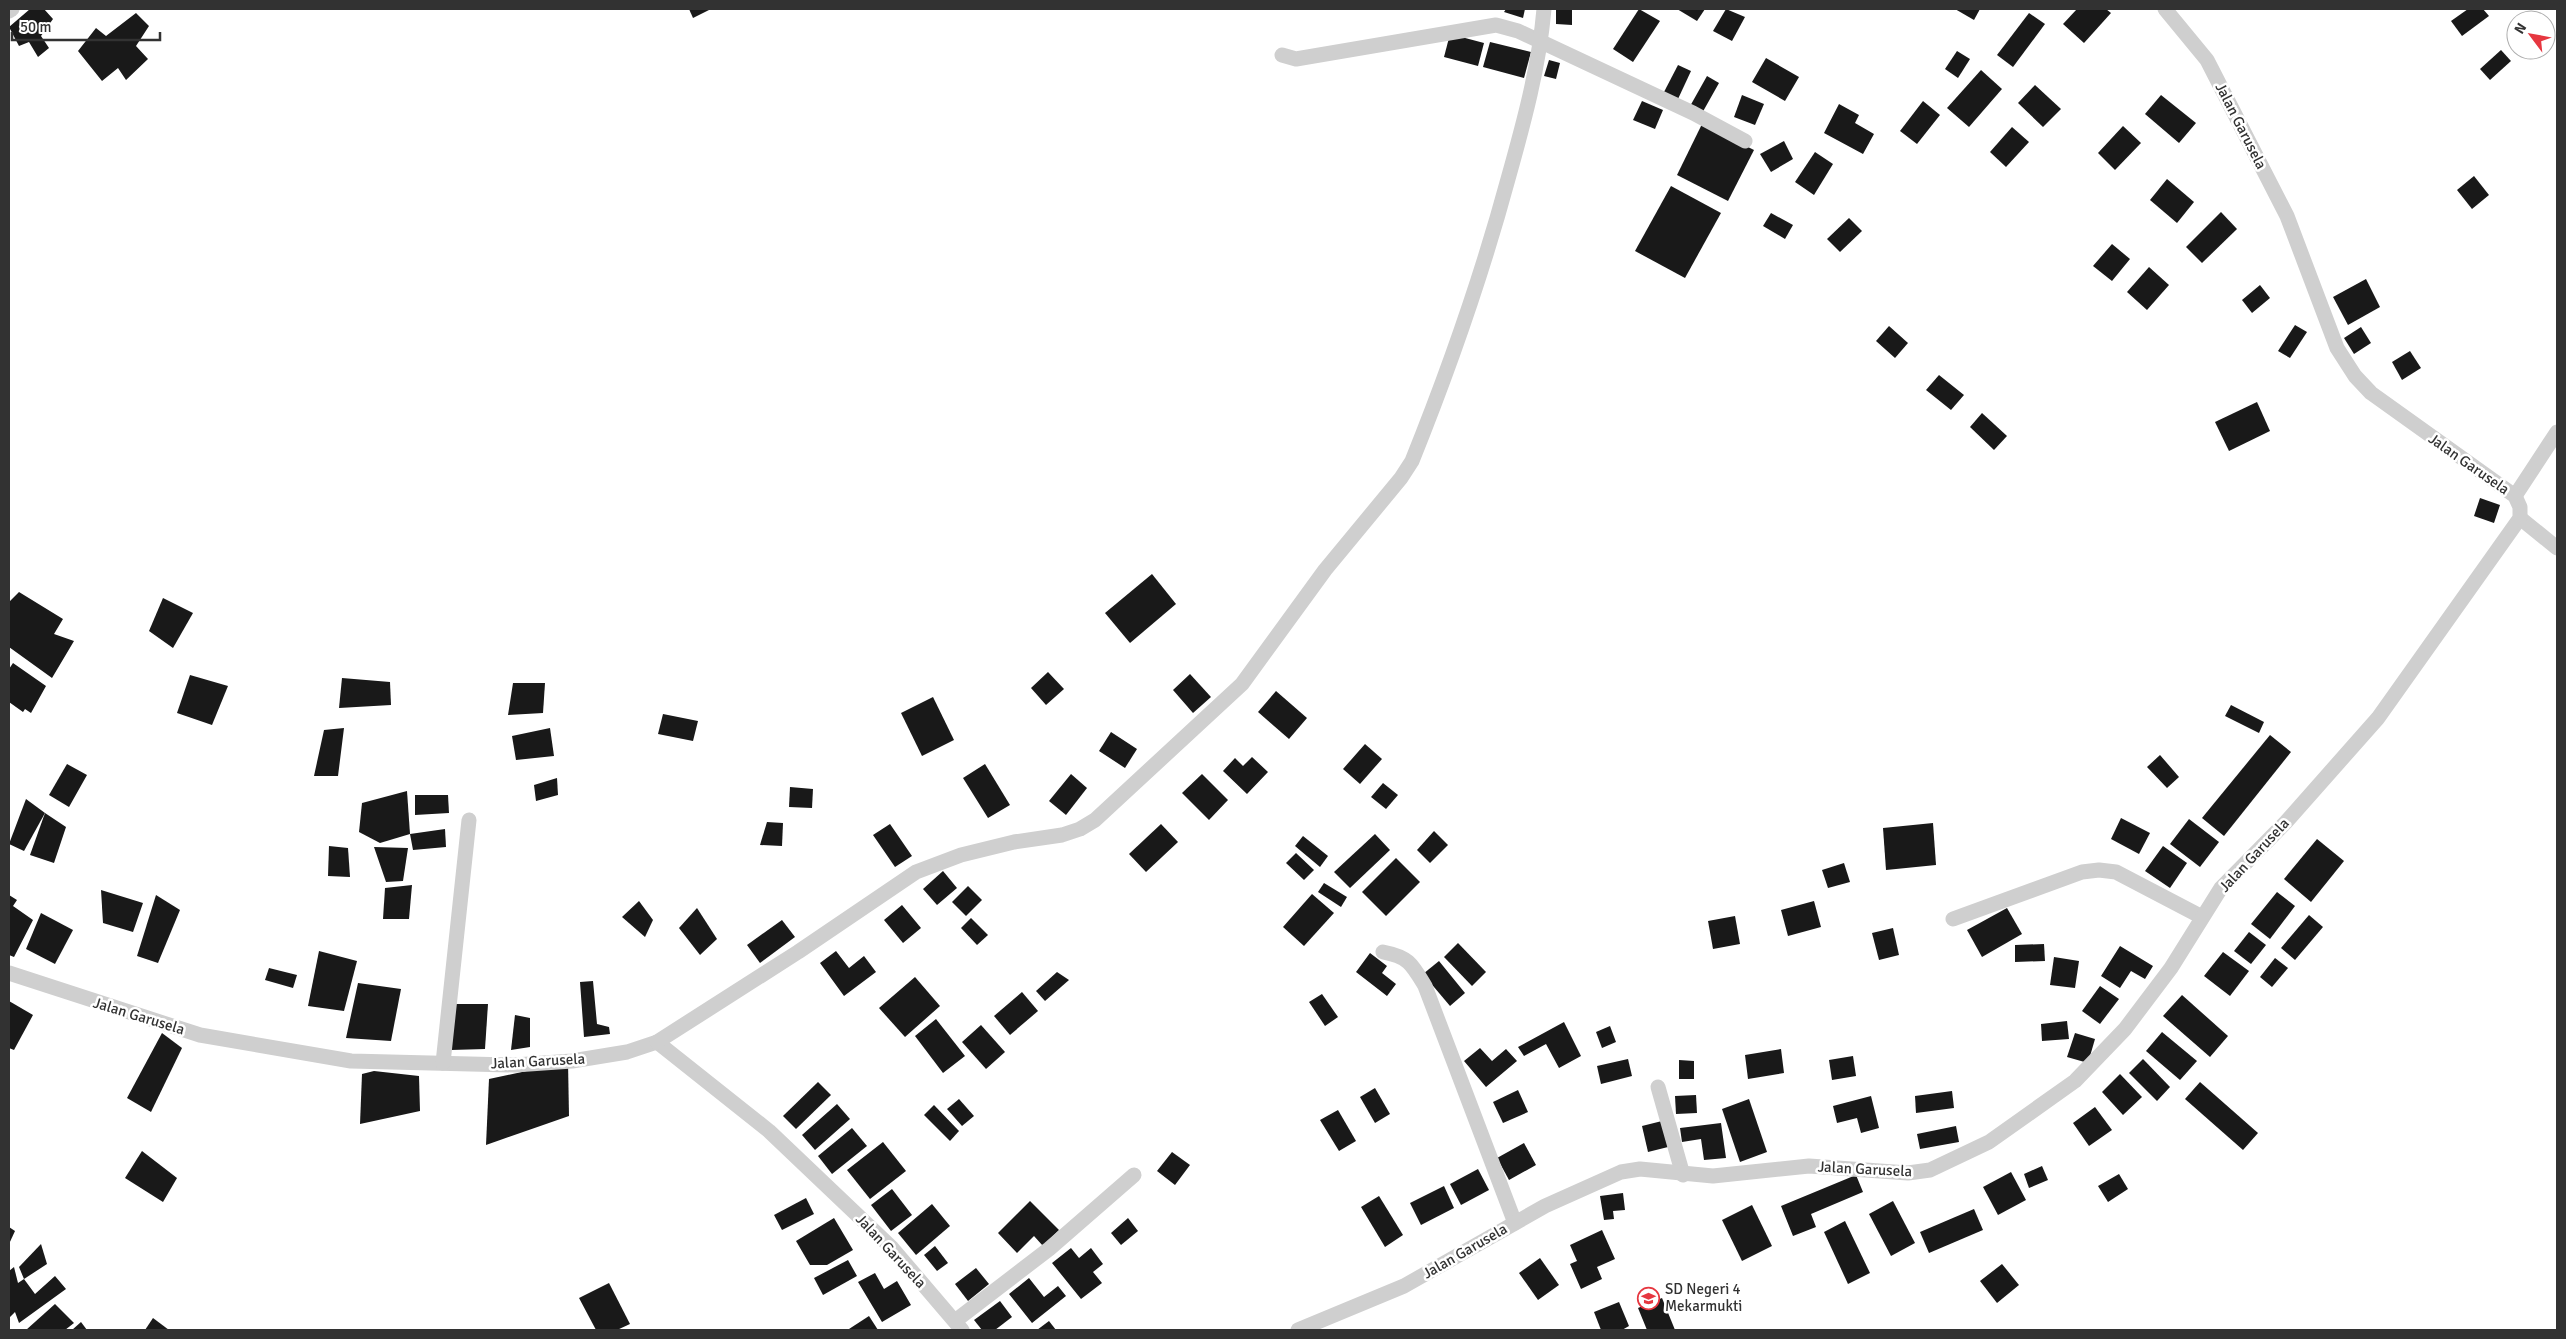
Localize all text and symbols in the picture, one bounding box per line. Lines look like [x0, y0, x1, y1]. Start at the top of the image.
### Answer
scale bar [12, 10, 160, 42]
north arrow [2506, 10, 2556, 60]
text: 50 m [20, 18, 51, 36]
text: N [2511, 20, 2530, 37]
street label: Jalan Garusela [2212, 80, 2270, 172]
street label: Jalan Garusela [2425, 430, 2513, 498]
street label: Jalan Garusela [2215, 814, 2293, 896]
street label: Jalan Garusela [91, 994, 187, 1038]
street label: Jalan Garusela [490, 1050, 586, 1072]
street label: Jalan Garusela [1817, 1158, 1913, 1180]
street label: Jalan Garusela [852, 1210, 930, 1292]
street label: Jalan Garusela [1420, 1220, 1510, 1282]
place label: SD Negeri 4 Mekarmukti [1665, 1280, 1742, 1315]
school or university icon: SD Negeri 4 Mekarmukti [1637, 1286, 1661, 1310]

